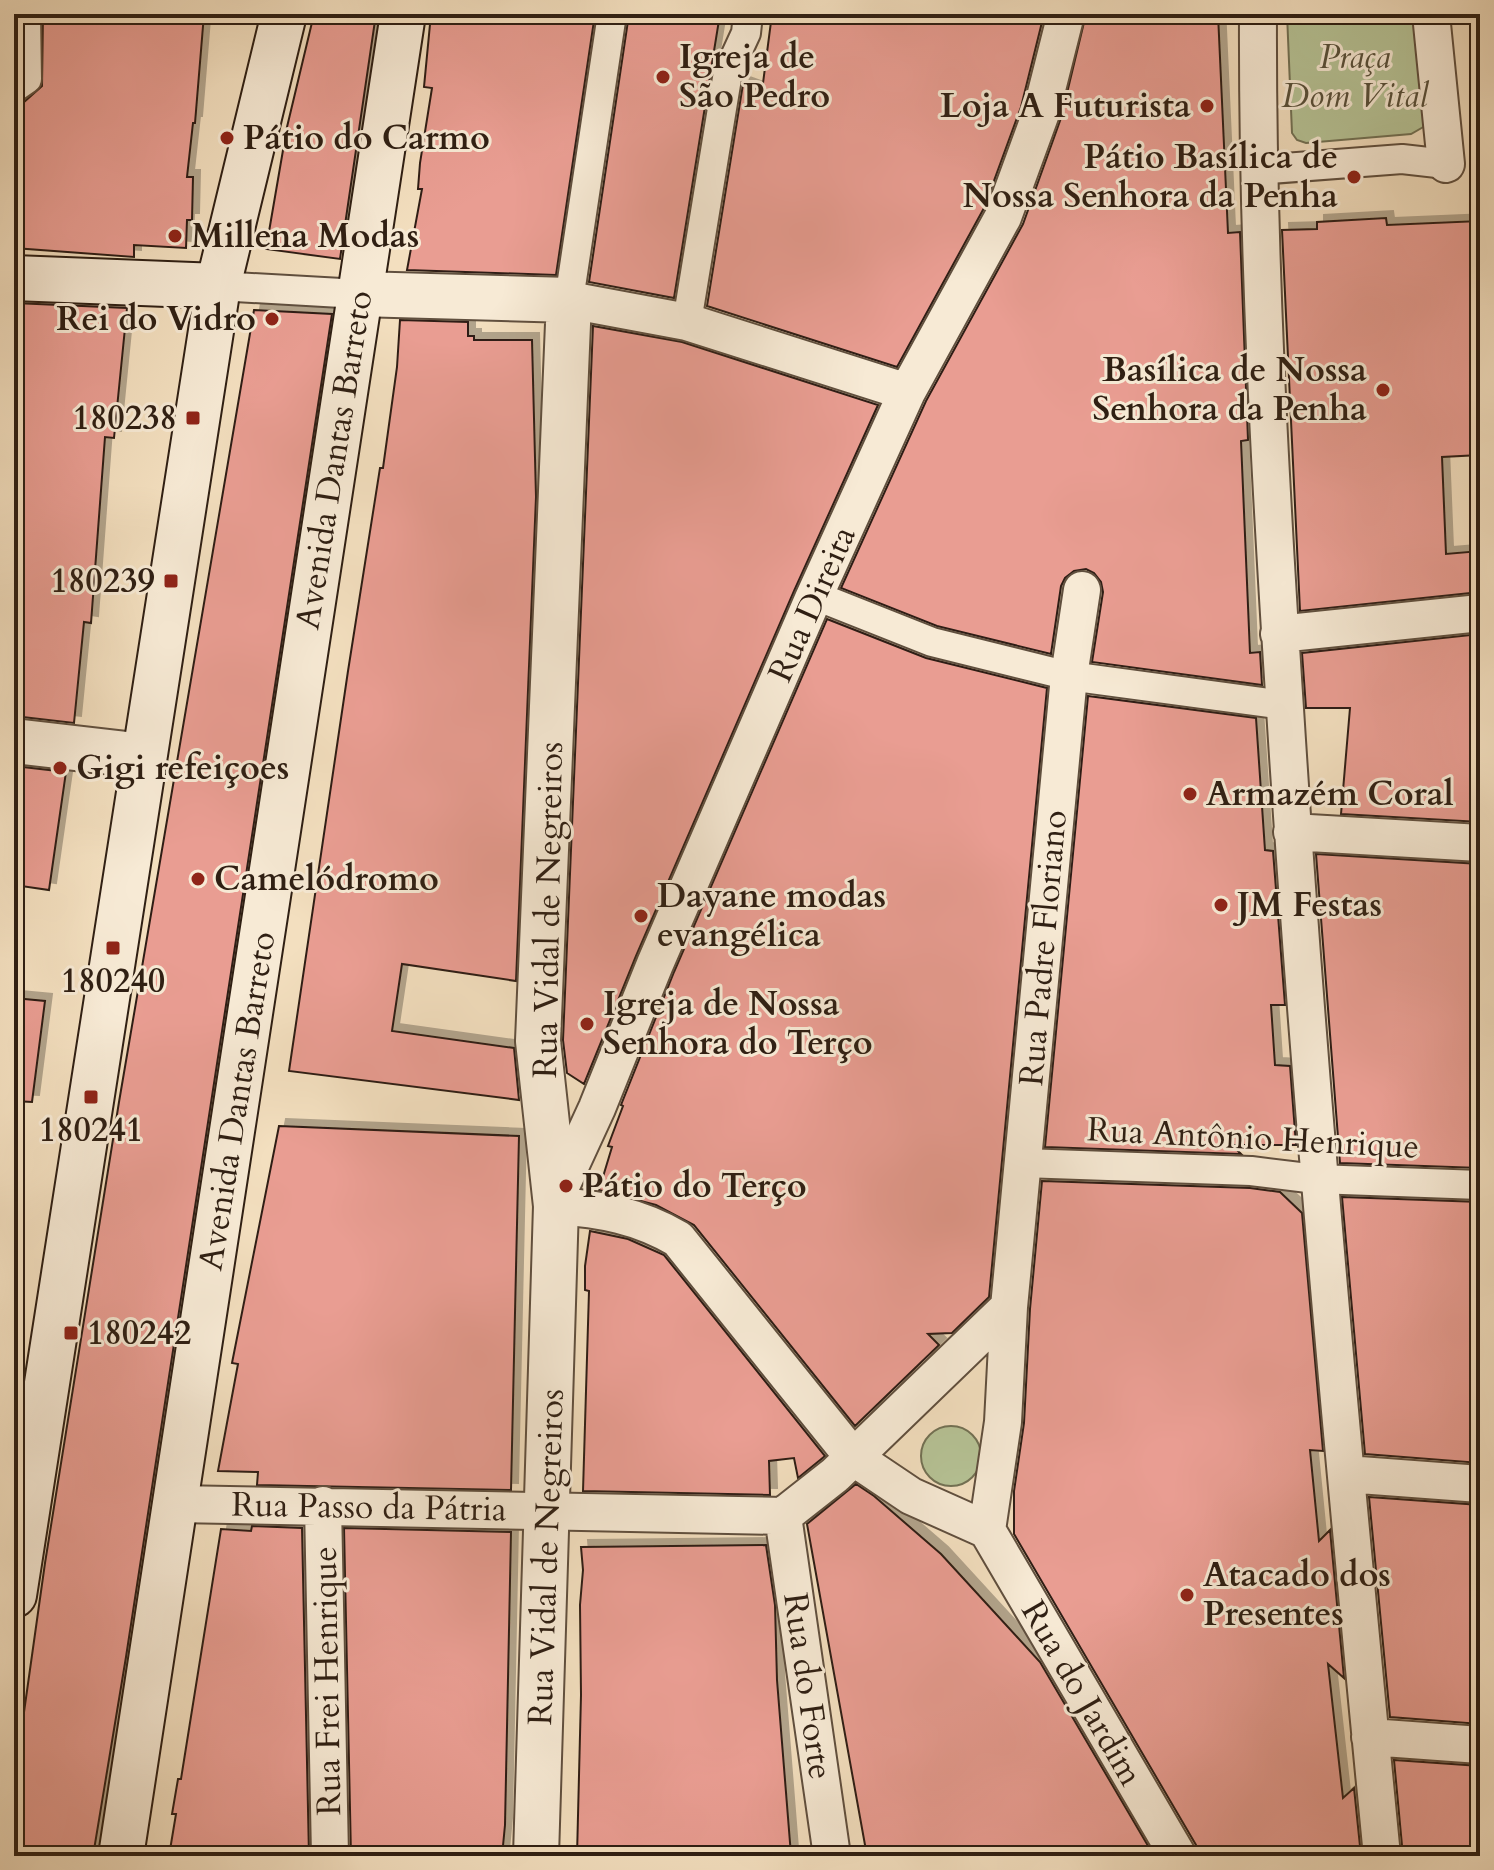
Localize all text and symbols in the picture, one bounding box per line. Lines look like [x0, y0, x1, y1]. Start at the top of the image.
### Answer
place label: Igreja de São Pedro [679, 34, 830, 119]
park label: Praça Dom Vital [1281, 34, 1429, 119]
marker: Igreja de São Pedro [654, 68, 672, 86]
place label: Loja A Futurista [940, 83, 1191, 129]
marker: Loja A Futurista [1198, 97, 1216, 115]
place label: Pátio do Carmo [243, 115, 490, 161]
marker: Pátio do Carmo [218, 129, 236, 147]
place label: Pátio Basílica de Nossa Senhora da Penha [963, 134, 1338, 219]
marker: Pátio Basílica de Nossa Senhora da Penha [1345, 168, 1363, 186]
place label: Millena Modas [191, 213, 419, 259]
marker: Millena Modas [166, 227, 184, 245]
street label: Avenida Dantas Barreto [285, 287, 383, 633]
place label: Rei do Vidro [56, 296, 256, 342]
marker: Rei do Vidro [263, 310, 281, 328]
place label: Basílica de Nossa Senhora da Penha [1092, 347, 1367, 432]
marker: Basílica de Nossa Senhora da Penha [1374, 381, 1392, 399]
place label: 180238 [73, 395, 177, 441]
marker: 180238 [184, 409, 202, 427]
street label: Rua Direita [757, 519, 867, 689]
place label: 180239 [51, 558, 155, 604]
marker: 180239 [162, 572, 180, 590]
street label: Rua Vidal de Negreiros [522, 741, 574, 1079]
place label: Gigi refeiçoes [76, 745, 289, 791]
marker: Gigi refeiçoes [51, 759, 69, 777]
place label: Armazém Coral [1206, 771, 1454, 817]
marker: Armazém Coral [1181, 785, 1199, 803]
street label: Rua Padre Floriano [1008, 808, 1078, 1088]
place label: Camelódromo [214, 856, 439, 902]
marker: Camelódromo [189, 870, 207, 888]
place label: Dayane modas evangélica [657, 873, 886, 958]
place label: JM Festas [1232, 882, 1382, 928]
marker: JM Festas [1212, 896, 1230, 914]
marker: Dayane modas evangélica [632, 907, 650, 925]
street label: Avenida Dantas Barreto [188, 928, 286, 1274]
marker: 180240 [104, 939, 122, 957]
place label: 180240 [61, 958, 165, 1004]
place label: Igreja de Nossa Senhora do Terço [603, 981, 873, 1066]
marker: Igreja de Nossa Senhora do Terço [578, 1015, 596, 1033]
marker: 180241 [82, 1088, 100, 1106]
street label: Rua Antônio Henrique [1086, 1106, 1420, 1170]
place label: 180241 [39, 1107, 143, 1153]
place label: Pátio do Terço [582, 1163, 807, 1209]
marker: Pátio do Terço [557, 1177, 575, 1195]
place label: 180242 [87, 1310, 192, 1356]
marker: 180242 [62, 1324, 80, 1342]
street label: Rua Vidal de Negreiros [517, 1388, 575, 1726]
street label: Rua Passo da Pátria [231, 1482, 507, 1532]
street label: Rua Frei Henrique [302, 1546, 352, 1816]
place label: Atacado dos Presentes [1203, 1552, 1391, 1637]
marker: Atacado dos Presentes [1178, 1586, 1196, 1604]
street label: Rua do Forte [772, 1590, 844, 1782]
street label: Rua do Jardim [1010, 1592, 1154, 1794]

